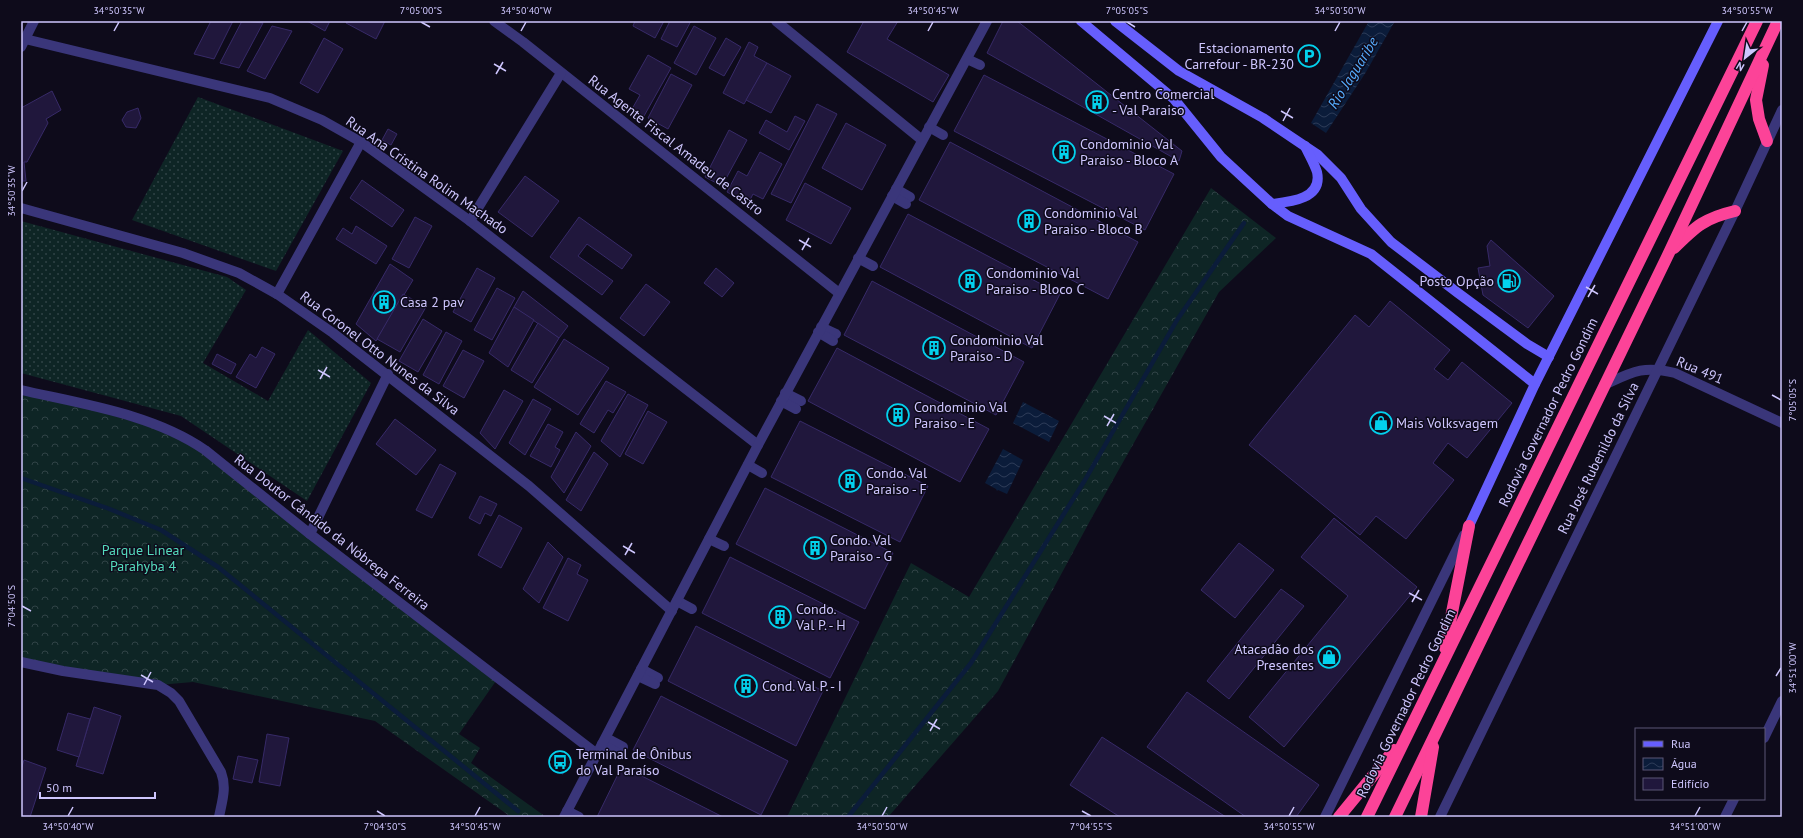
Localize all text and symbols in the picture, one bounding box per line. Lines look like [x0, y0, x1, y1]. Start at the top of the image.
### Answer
text: 34°50'35"W [93, 4, 145, 17]
text: 7°05'00"S [400, 4, 442, 17]
text: 34°50'40"W [500, 4, 552, 17]
text: 34°50'45"W [907, 4, 959, 17]
text: 7°05'05"S [1106, 4, 1148, 17]
text: 34°50'50"W [1314, 4, 1366, 17]
text: 34°50'55"W [1721, 4, 1773, 17]
water label: Rio Jaguaribe [1323, 33, 1382, 112]
north arrow [1725, 38, 1765, 78]
place label: Estacionamento Carrefour - BR-230 [1184, 39, 1294, 73]
parking icon: Estacionamento Carrefour - BR-230 [1296, 43, 1322, 69]
text: N [1733, 59, 1747, 75]
street label: Rua Agente Fiscal Amadeu de Castro [585, 71, 767, 219]
place label: Centro Comercial - Val Paraiso [1112, 85, 1214, 119]
building icon: Centro Comercial - Val Paraiso [1084, 89, 1110, 115]
street label: Rua Ana Cristina Rolim Machado [343, 112, 511, 238]
place label: Condominio Val Paraiso - Bloco A [1080, 135, 1179, 169]
building icon: Condominio Val Paraiso - Bloco A [1051, 139, 1077, 165]
text: 34°50'35"W [5, 165, 18, 217]
place label: Condominio Val Paraiso - Bloco B [1044, 204, 1143, 238]
building icon: Condominio Val Paraiso - Bloco B [1016, 208, 1042, 234]
place label: Condominio Val Paraiso - Bloco C [986, 264, 1084, 298]
building icon: Condominio Val Paraiso - Bloco C [957, 268, 983, 294]
fuel station icon: Posto Opção [1496, 268, 1522, 294]
place label: Posto Opção [1420, 272, 1494, 290]
street label: Rua Coronel Otto Nunes da Silva [297, 287, 463, 419]
building icon: Casa 2 pav [371, 289, 397, 315]
place label: Casa 2 pav [400, 293, 464, 311]
street label: Rodovia Governador Pedro Gondim [1494, 315, 1602, 509]
place label: Condominio Val Paraiso - D [950, 331, 1043, 365]
building icon: Condominio Val Paraiso - D [921, 335, 947, 361]
street label: Rua 491 [1674, 352, 1726, 388]
street label: Rua José Rubenildo da Silva [1553, 379, 1643, 537]
text: 7°05'05"S [1786, 379, 1799, 421]
place label: Condominio Val Paraiso - E [914, 398, 1007, 432]
building icon: Condominio Val Paraiso - E [885, 402, 911, 428]
shop icon: Mais Volksvagem [1368, 410, 1394, 436]
place label: Mais Volksvagem [1396, 414, 1498, 432]
street label: Rua Doutor Cândido da Nóbrega Ferreira [231, 450, 433, 614]
place label: Condo. Val Paraiso - F [866, 464, 927, 498]
building icon: Condo. Val Paraiso - F [837, 468, 863, 494]
place label: Condo. Val Paraiso - G [830, 531, 892, 565]
building icon: Condo. Val Paraiso - G [802, 535, 828, 561]
park label: Parque Linear Parahyba 4 [102, 541, 184, 575]
text: 7°04'50"S [5, 585, 18, 627]
place label: Condo. Val P. - H [795, 600, 846, 634]
building icon: Condo. Val P. - H [767, 604, 793, 630]
street label: Rodovia Governador Pedro Gondim [1352, 606, 1460, 800]
place label: Atacadão dos Presentes [1234, 640, 1314, 674]
text: 34°51'00"W [1786, 642, 1799, 694]
shop icon: Atacadão dos Presentes [1316, 644, 1342, 670]
building icon: Cond. Val P. - I [733, 673, 759, 699]
place label: Cond. Val P. - I [762, 677, 842, 695]
legend [1635, 728, 1765, 800]
text: Rua [1671, 736, 1690, 751]
place label: Terminal de Ônibus do Val Paraíso [576, 745, 692, 779]
bus stop icon: Terminal de Ônibus do Val Paraíso [547, 749, 573, 775]
text: Água [1671, 756, 1697, 771]
scale bar [40, 774, 155, 800]
text: Edifício [1671, 776, 1709, 791]
text: 50 m [46, 780, 72, 795]
text: 34°50'40"W [42, 820, 94, 833]
text: 7°04'50"S [364, 820, 406, 833]
text: 34°50'45"W [449, 820, 501, 833]
text: 34°50'50"W [856, 820, 908, 833]
text: 7°04'55"S [1070, 820, 1112, 833]
text: 34°50'55"W [1263, 820, 1315, 833]
text: 34°51'00"W [1669, 820, 1721, 833]

